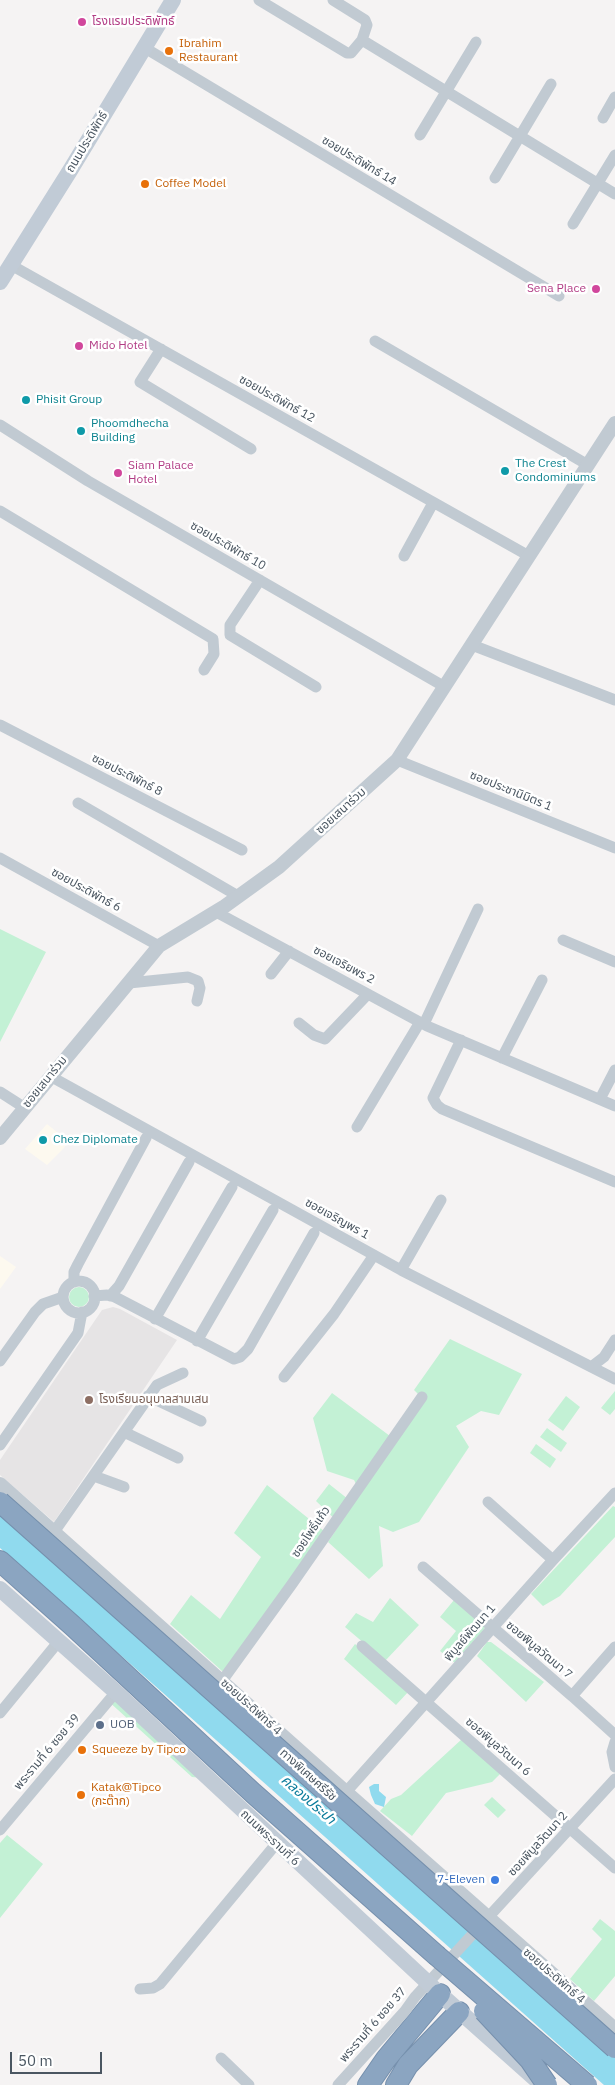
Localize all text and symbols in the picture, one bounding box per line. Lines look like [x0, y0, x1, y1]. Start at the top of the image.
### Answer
place label: โรงแรมประดิพัทธ์ [92, 15, 175, 29]
marker: โรงแรมประดิพัทธ์ [76, 16, 88, 28]
place label: Ibrahim Restaurant [179, 37, 238, 65]
marker: Ibrahim Restaurant [163, 45, 175, 57]
street label: ถนนประดิพัทธ์ [63, 109, 111, 175]
street label: ซอยประดิพัทธ์ 14 [319, 133, 399, 189]
place label: Coffee Model [155, 177, 226, 191]
marker: Coffee Model [139, 178, 151, 190]
place label: Sena Place [527, 282, 586, 296]
marker: Sena Place [590, 283, 602, 295]
place label: Mido Hotel [89, 339, 147, 353]
marker: Mido Hotel [73, 340, 85, 352]
street label: ซอยประดิพัทธ์ 12 [236, 372, 318, 426]
place label: Phisit Group [36, 393, 102, 407]
marker: Phisit Group [20, 394, 32, 406]
place label: Phoomdhecha Building [91, 417, 169, 445]
marker: Phoomdhecha Building [75, 425, 87, 437]
place label: The Crest Condominiums [515, 457, 596, 485]
place label: Siam Palace Hotel [128, 459, 193, 487]
marker: The Crest Condominiums [499, 465, 511, 477]
marker: Siam Palace Hotel [112, 467, 124, 479]
street label: ซอยประดิพัทธ์ 10 [188, 519, 268, 573]
street label: ซอยประดิพัทธ์ 8 [89, 751, 165, 799]
street label: ซอยประชานิมิตร 1 [468, 768, 554, 814]
street label: ซอยเสนาร่วม [313, 785, 369, 837]
street label: ซอยประดิพัทธ์ 6 [49, 865, 123, 915]
street label: ซอยเจริยพร 2 [311, 943, 377, 987]
street label: ซอยเสนาร่วม [20, 1053, 70, 1111]
place label: Chez Diplomate [53, 1133, 138, 1147]
marker: Chez Diplomate [37, 1134, 49, 1146]
street label: ซอยเจริญพร 1 [302, 1195, 372, 1243]
place label: โรงเรียนอนุบาลสามเสน [99, 1393, 209, 1407]
marker: โรงเรียนอนุบาลสามเสน [83, 1394, 95, 1406]
street label: ซอยโพธิ์แก้ว [289, 1504, 333, 1560]
street label: พิบูลย์พัฒนา 1 [441, 1601, 499, 1665]
street label: ซอยพิบูลวัฒนา 7 [503, 1618, 575, 1682]
street label: ซอยประดิพัทธ์ 4 [217, 1676, 285, 1738]
street label: พระรามที่ 6 ซอย 39 [11, 1711, 83, 1793]
street label: ซอยพิบูลวัฒนา 6 [462, 1715, 534, 1779]
place label: UOB [110, 1718, 134, 1732]
marker: UOB [94, 1719, 106, 1731]
place label: Squeeze by Tipco [92, 1743, 186, 1757]
marker: Squeeze by Tipco [76, 1744, 88, 1756]
street label: ทางพิเศษศรีรัช [277, 1746, 339, 1804]
water label: คลองประปา [277, 1772, 339, 1828]
place label: Katak@Tipco (กะต๊าก) [91, 1781, 161, 1809]
marker: Katak@Tipco (กะต๊าก) [75, 1789, 87, 1801]
street label: ถนนพระรามที่ 6 [237, 1807, 303, 1869]
street label: ซอยพิบูลวัฒนา 2 [505, 1809, 571, 1879]
place label: 7-Eleven [437, 1873, 485, 1887]
marker: 7-Eleven [489, 1874, 501, 1886]
street label: ซอยประดิพัทธ์ 4 [520, 1945, 588, 2007]
street label: พระรามที่ 6 ซอย 37 [337, 1985, 409, 2065]
scale bar [12, 2042, 105, 2074]
text: 50 m [18, 2051, 53, 2070]

